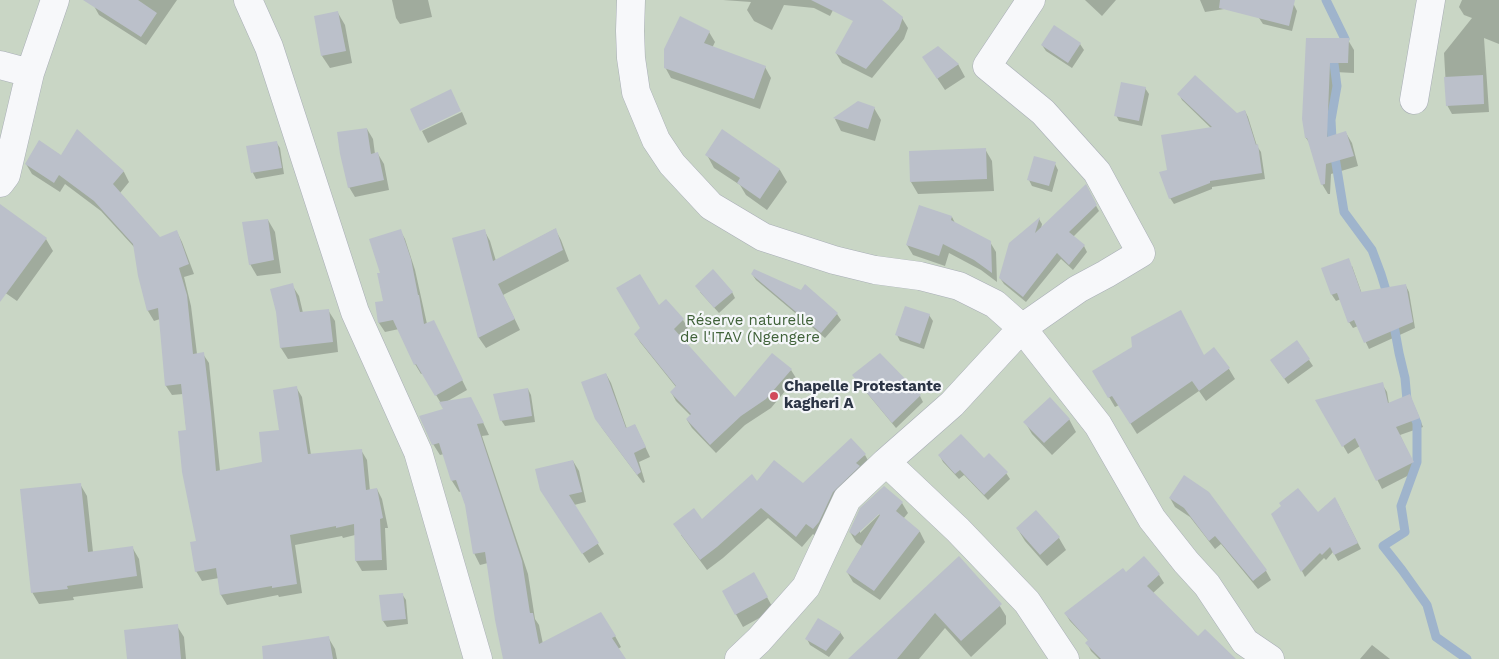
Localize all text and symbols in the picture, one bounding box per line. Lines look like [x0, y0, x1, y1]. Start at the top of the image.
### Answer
park label: Réserve naturelle de l'ITAV (Ngengere [680, 312, 820, 347]
place label: Chapelle Protestante kagheri A [784, 378, 941, 413]
marker: Chapelle Protestante kagheri A [768, 390, 780, 402]

